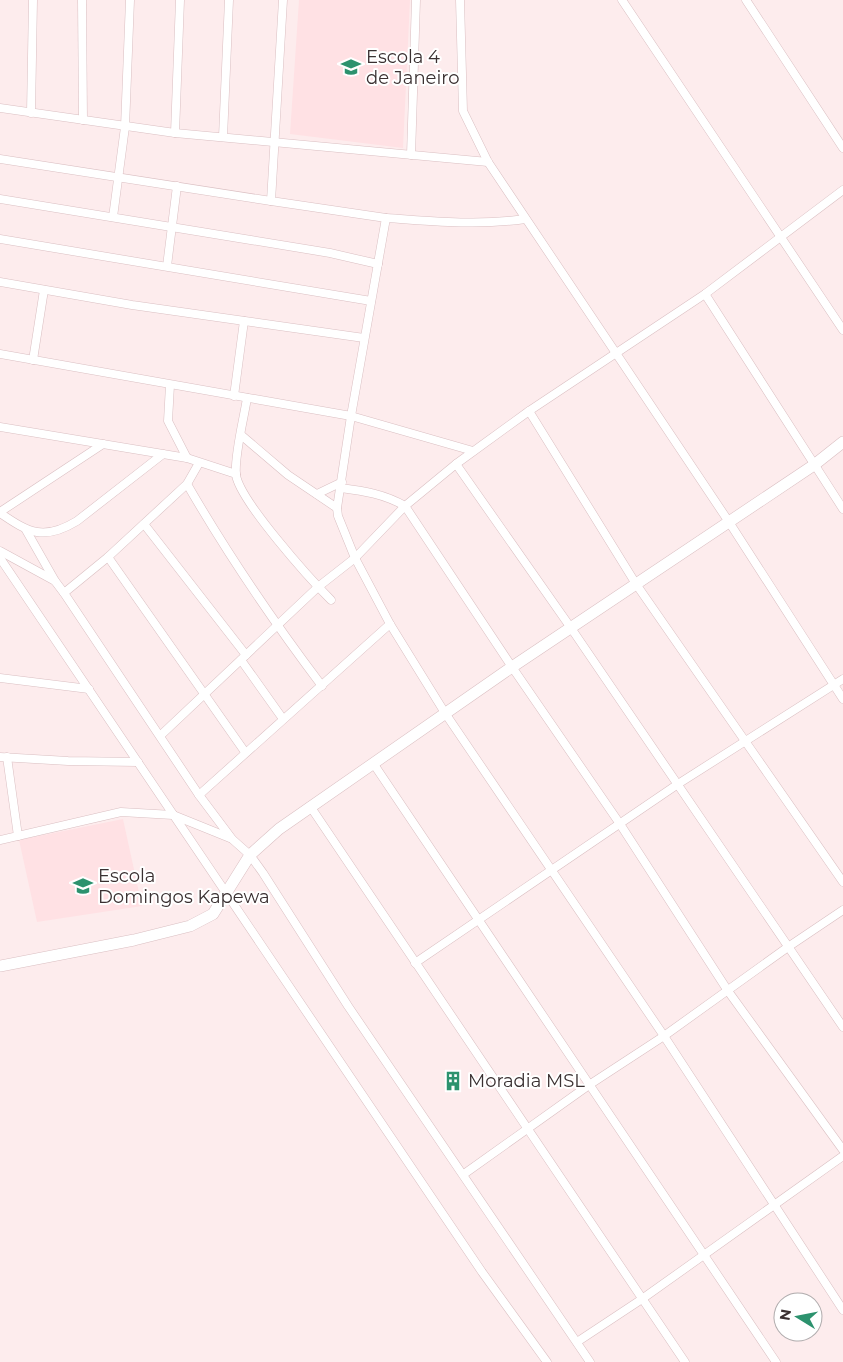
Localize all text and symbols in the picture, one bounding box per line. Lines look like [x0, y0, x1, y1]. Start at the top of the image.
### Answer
place label: Escola 4 de Janeiro [366, 46, 460, 89]
school or university icon: Escola 4 de Janeiro [340, 56, 362, 78]
place label: Escola Domingos Kapewa [98, 865, 270, 908]
school or university icon: Escola Domingos Kapewa [72, 875, 94, 897]
building icon: Moradia MSL [442, 1070, 464, 1092]
place label: Moradia MSL [468, 1070, 585, 1092]
north arrow [773, 1292, 823, 1342]
text: N [775, 1308, 795, 1322]

